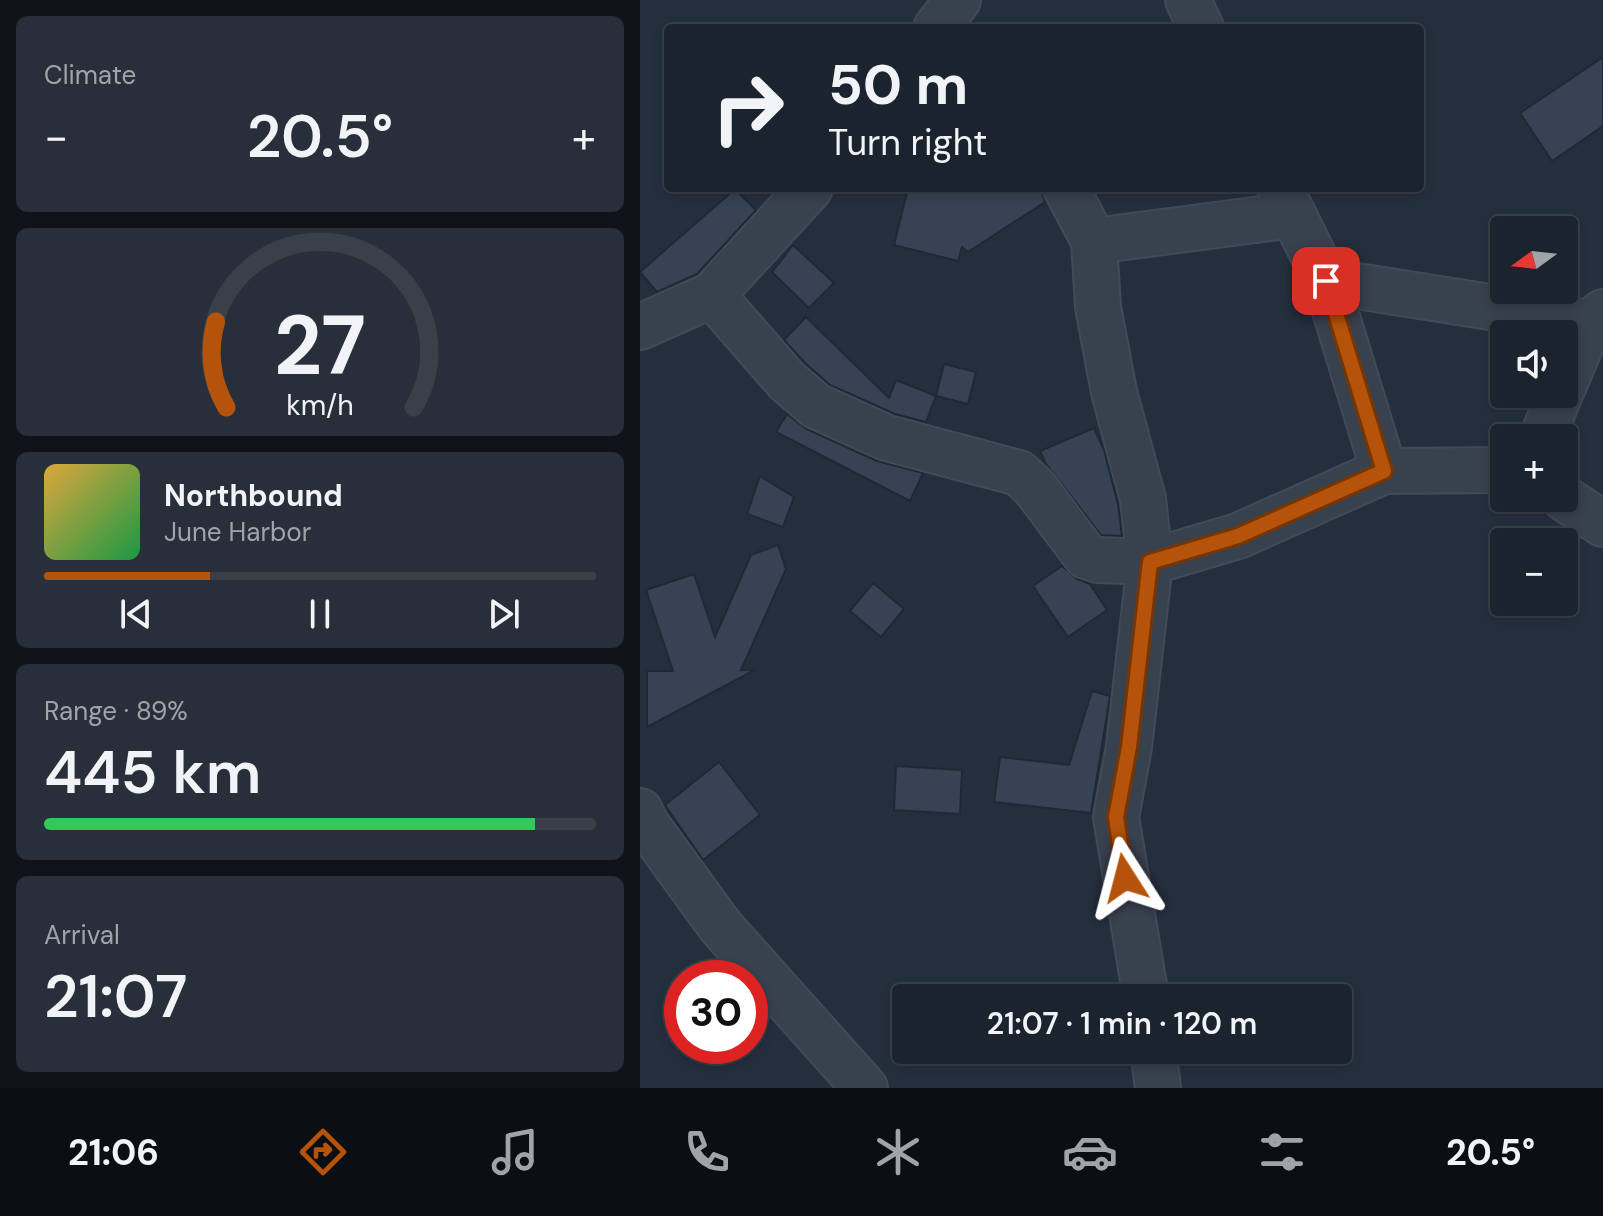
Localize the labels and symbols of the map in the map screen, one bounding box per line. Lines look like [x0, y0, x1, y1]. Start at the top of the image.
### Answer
north arrow [1490, 216, 1578, 304]
pin [1292, 247, 1360, 315]
position arrow [1083, 836, 1167, 920]
speed limit sign: 30 [664, 960, 768, 1064]

